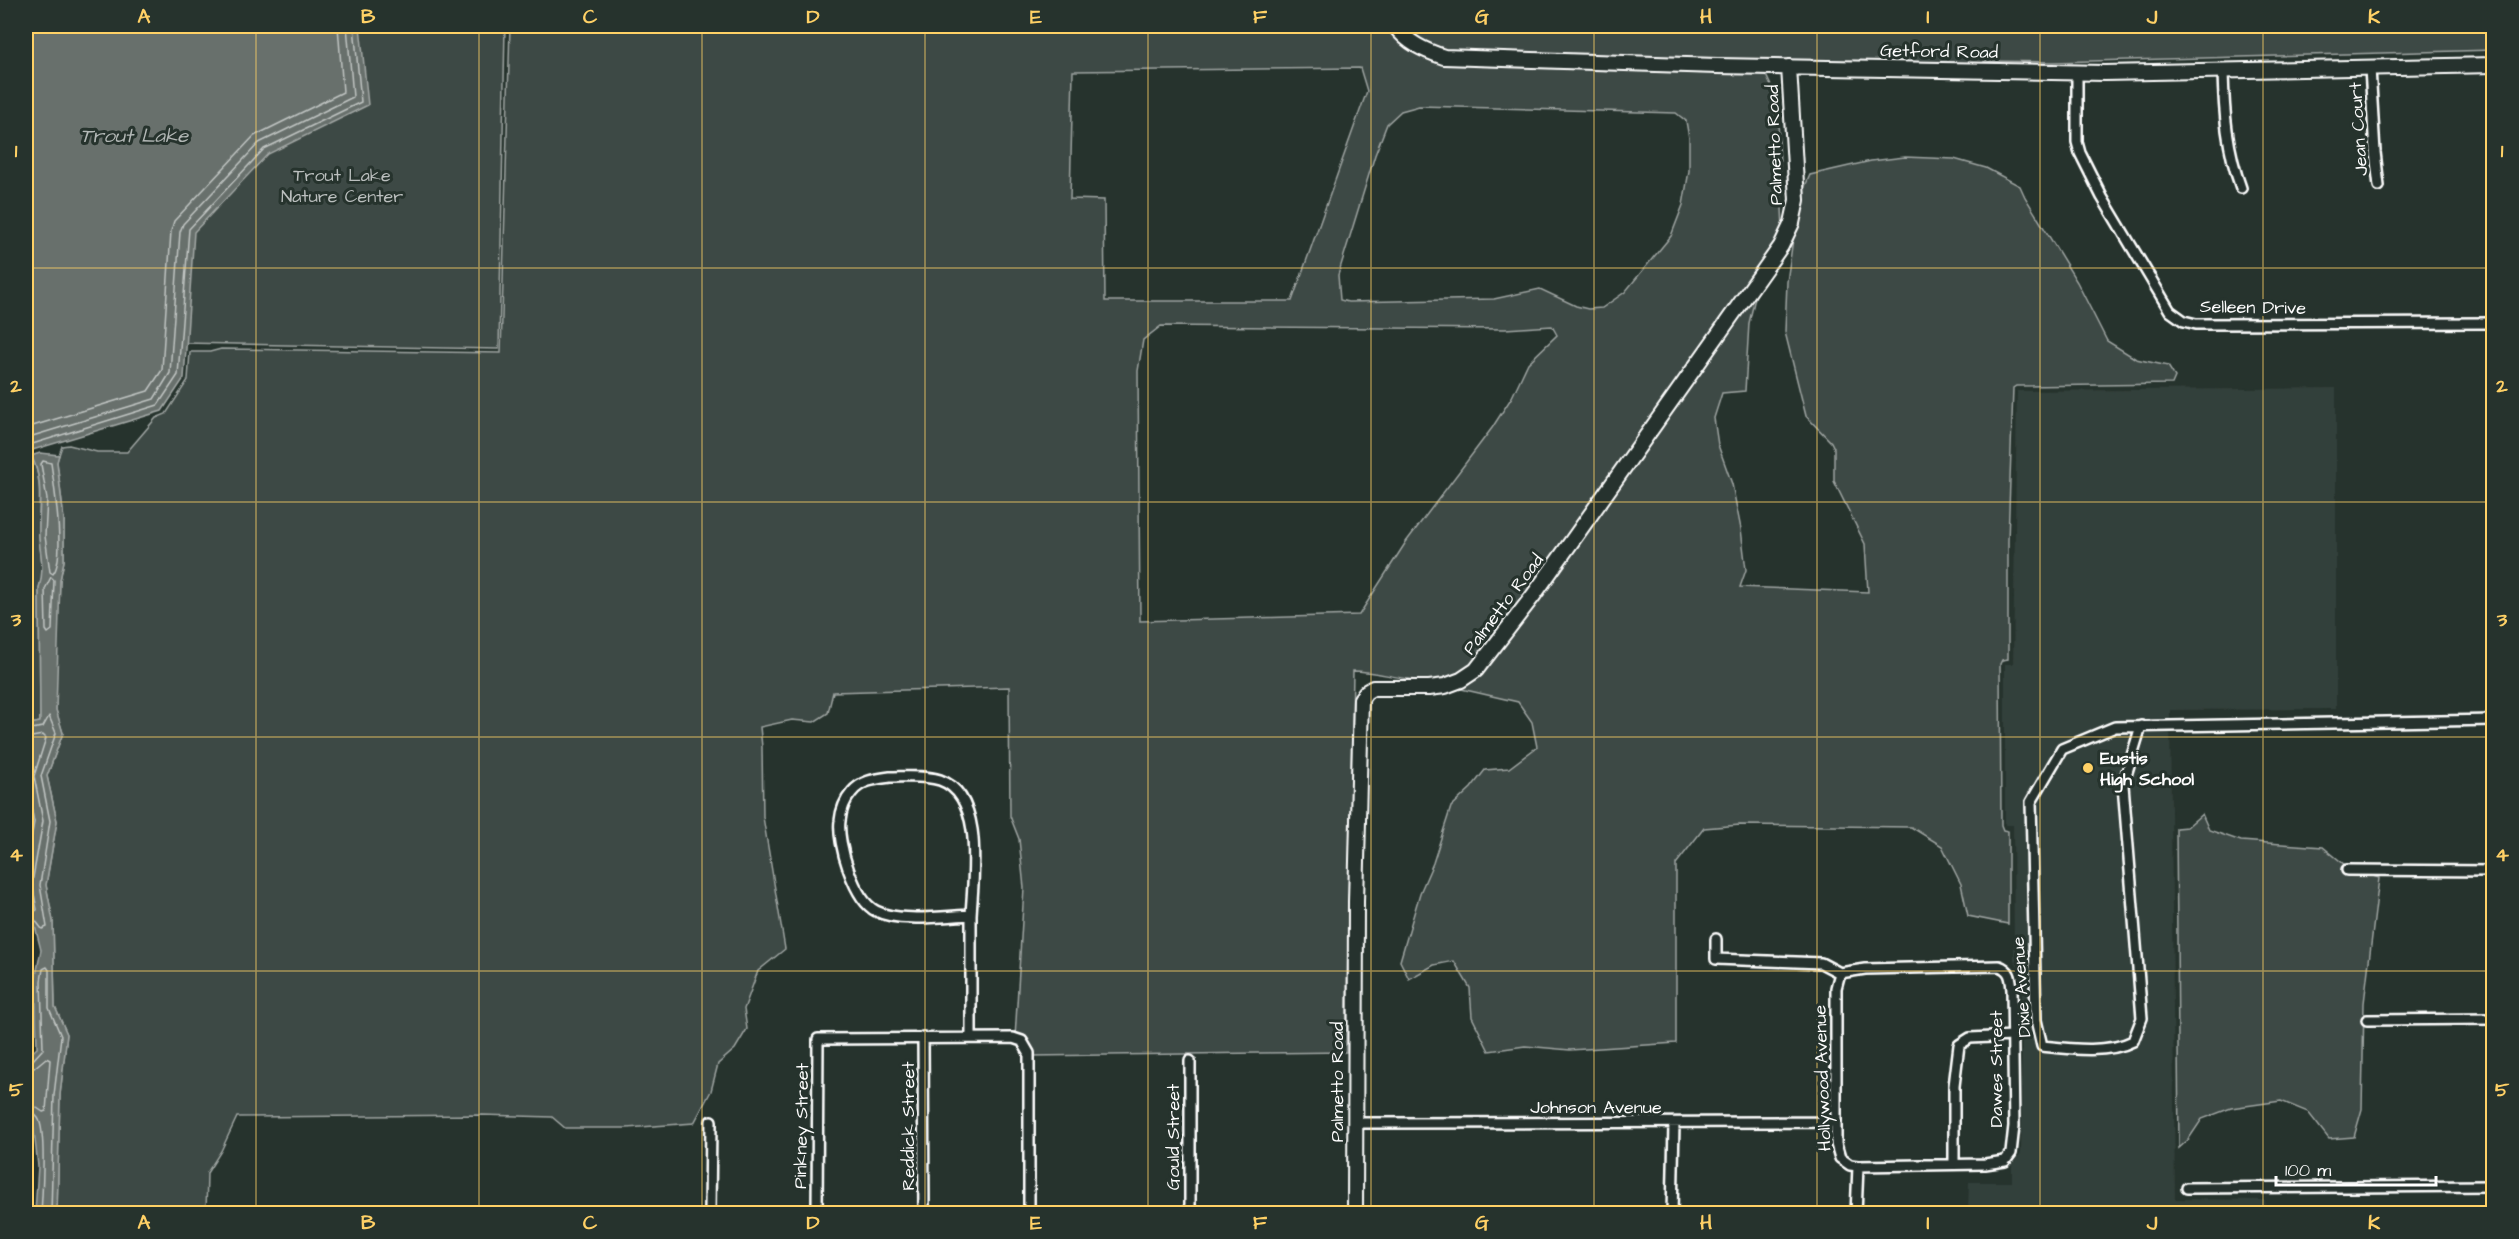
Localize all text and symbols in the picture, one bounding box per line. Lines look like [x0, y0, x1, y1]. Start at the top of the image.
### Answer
text: A [138, 3, 151, 31]
text: B [361, 3, 376, 31]
text: C [583, 3, 598, 31]
text: D [807, 3, 820, 31]
text: E [1030, 3, 1042, 31]
text: F [1253, 3, 1268, 31]
text: G [1475, 3, 1489, 31]
text: H [1700, 3, 1712, 31]
text: I [1926, 3, 1930, 31]
text: J [2146, 3, 2158, 31]
text: K [2368, 3, 2381, 31]
street label: Getford Road [1880, 38, 1998, 65]
street label: Jean Court [2343, 81, 2374, 177]
street label: Palmetto Road [1760, 84, 1789, 206]
water label: Trout Lake [80, 122, 189, 150]
text: 1 [15, 137, 18, 165]
text: 1 [2501, 137, 2504, 165]
park label: Trout Lake Nature Center [281, 163, 403, 209]
street label: Selleen Drive [2200, 294, 2306, 321]
text: 2 [9, 372, 22, 400]
text: 2 [2495, 372, 2508, 400]
street label: Palmetto Road [1457, 549, 1550, 660]
text: 3 [10, 606, 22, 634]
text: 3 [2496, 606, 2508, 634]
place label: Eustis High School [2100, 746, 2194, 793]
marker: Eustis High School [2081, 761, 2095, 775]
text: 4 [9, 841, 23, 869]
text: 4 [2495, 841, 2509, 869]
street label: Dixie Avenue [2005, 935, 2037, 1038]
street label: Hollywood Avenue [1807, 1004, 1839, 1152]
street label: Dawes Street [1984, 1010, 2009, 1127]
street label: Palmetto Road [1325, 1022, 1350, 1142]
street label: Reddick Street [896, 1061, 921, 1190]
street label: Pinkney Street [788, 1062, 816, 1189]
text: 5 [9, 1076, 24, 1104]
text: 5 [2495, 1076, 2510, 1104]
street label: Gould Street [1161, 1083, 1186, 1190]
street label: Johnson Avenue [1530, 1095, 1662, 1120]
scale bar [2276, 1149, 2436, 1187]
text: 100 m [2285, 1158, 2331, 1183]
text: A [138, 1209, 151, 1237]
text: B [361, 1209, 376, 1237]
text: C [583, 1209, 598, 1237]
text: D [807, 1209, 820, 1237]
text: E [1030, 1209, 1042, 1237]
text: F [1253, 1209, 1268, 1237]
text: G [1475, 1209, 1489, 1237]
text: H [1700, 1209, 1712, 1237]
text: I [1926, 1209, 1930, 1237]
text: J [2146, 1209, 2158, 1237]
text: K [2368, 1209, 2381, 1237]

